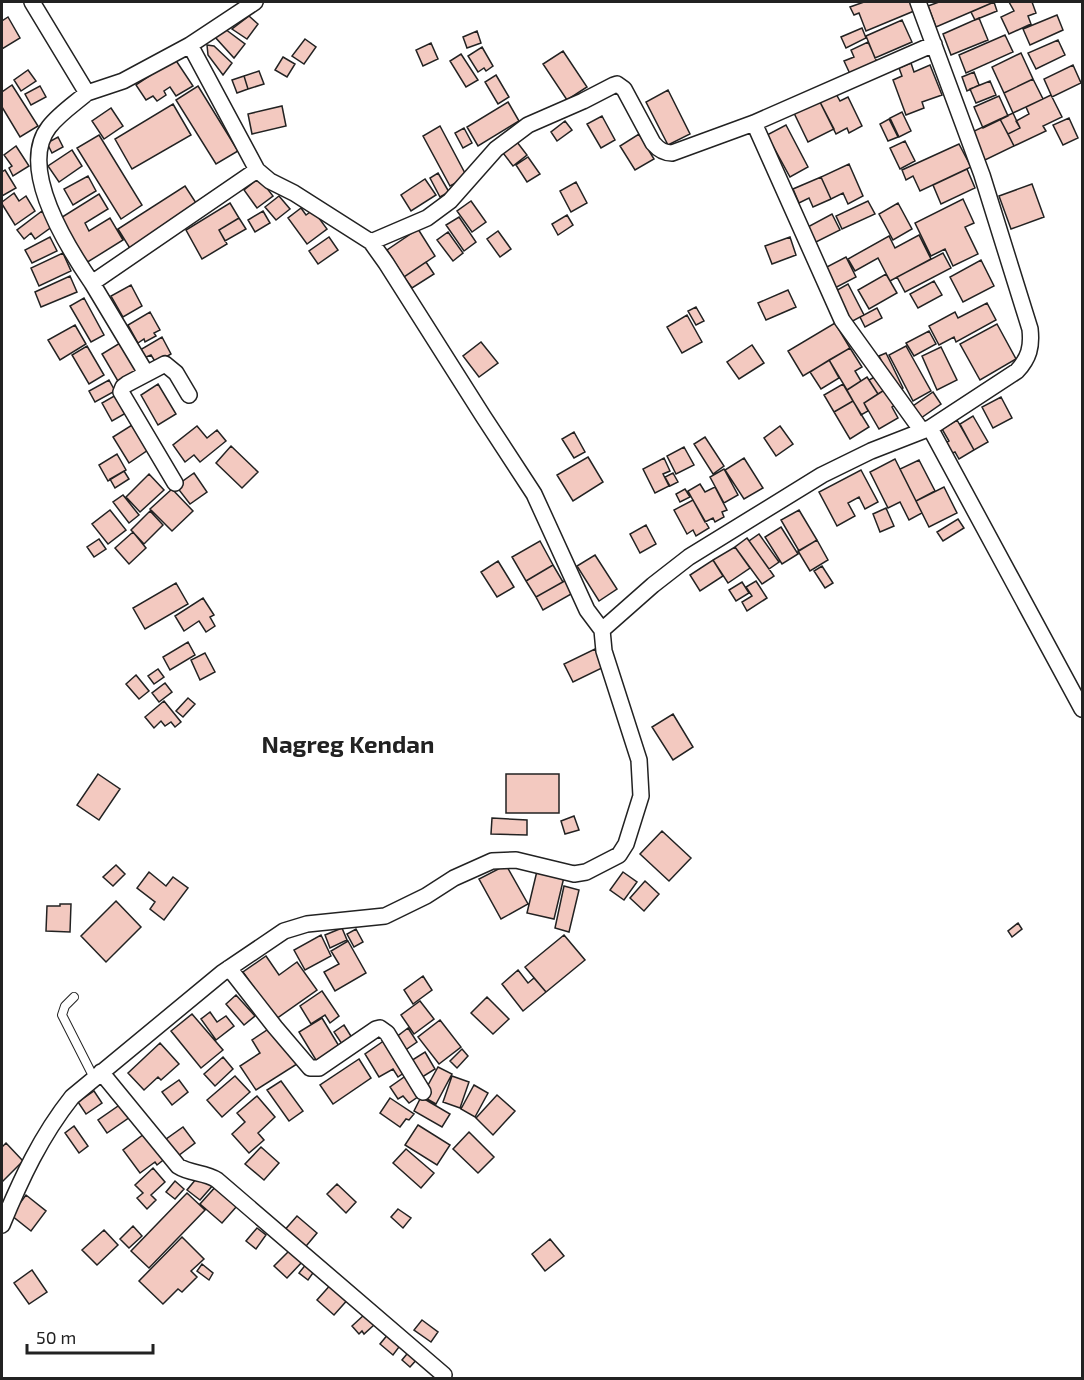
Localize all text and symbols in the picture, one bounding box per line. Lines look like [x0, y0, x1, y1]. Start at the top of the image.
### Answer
district label: Nagreg Kendan [262, 729, 434, 758]
scale bar [27, 1317, 153, 1355]
text: 50 m [36, 1326, 76, 1348]

